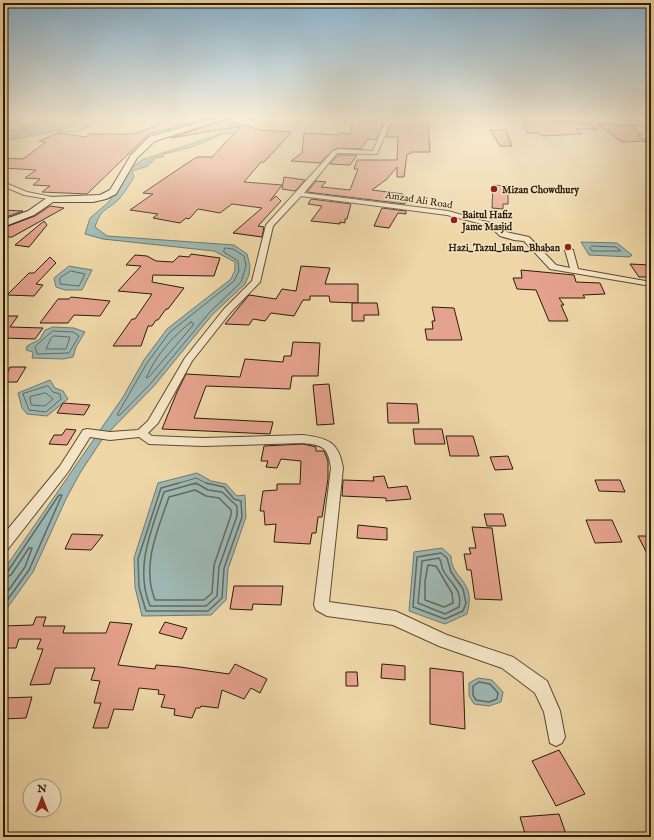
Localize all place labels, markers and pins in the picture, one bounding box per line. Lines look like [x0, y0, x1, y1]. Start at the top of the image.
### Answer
marker: Mizan Chowdhury [489, 184, 499, 194]
place label: Mizan Chowdhury [502, 184, 580, 197]
place label: Baitul Hafiz Jame Masjid [460, 209, 513, 234]
marker: Baitul Hafiz Jame Masjid [449, 215, 459, 225]
place label: Hazi_Tazul_Islam_Bhaban [448, 242, 561, 255]
marker: Hazi_Tazul_Islam_Bhaban [563, 242, 573, 252]

